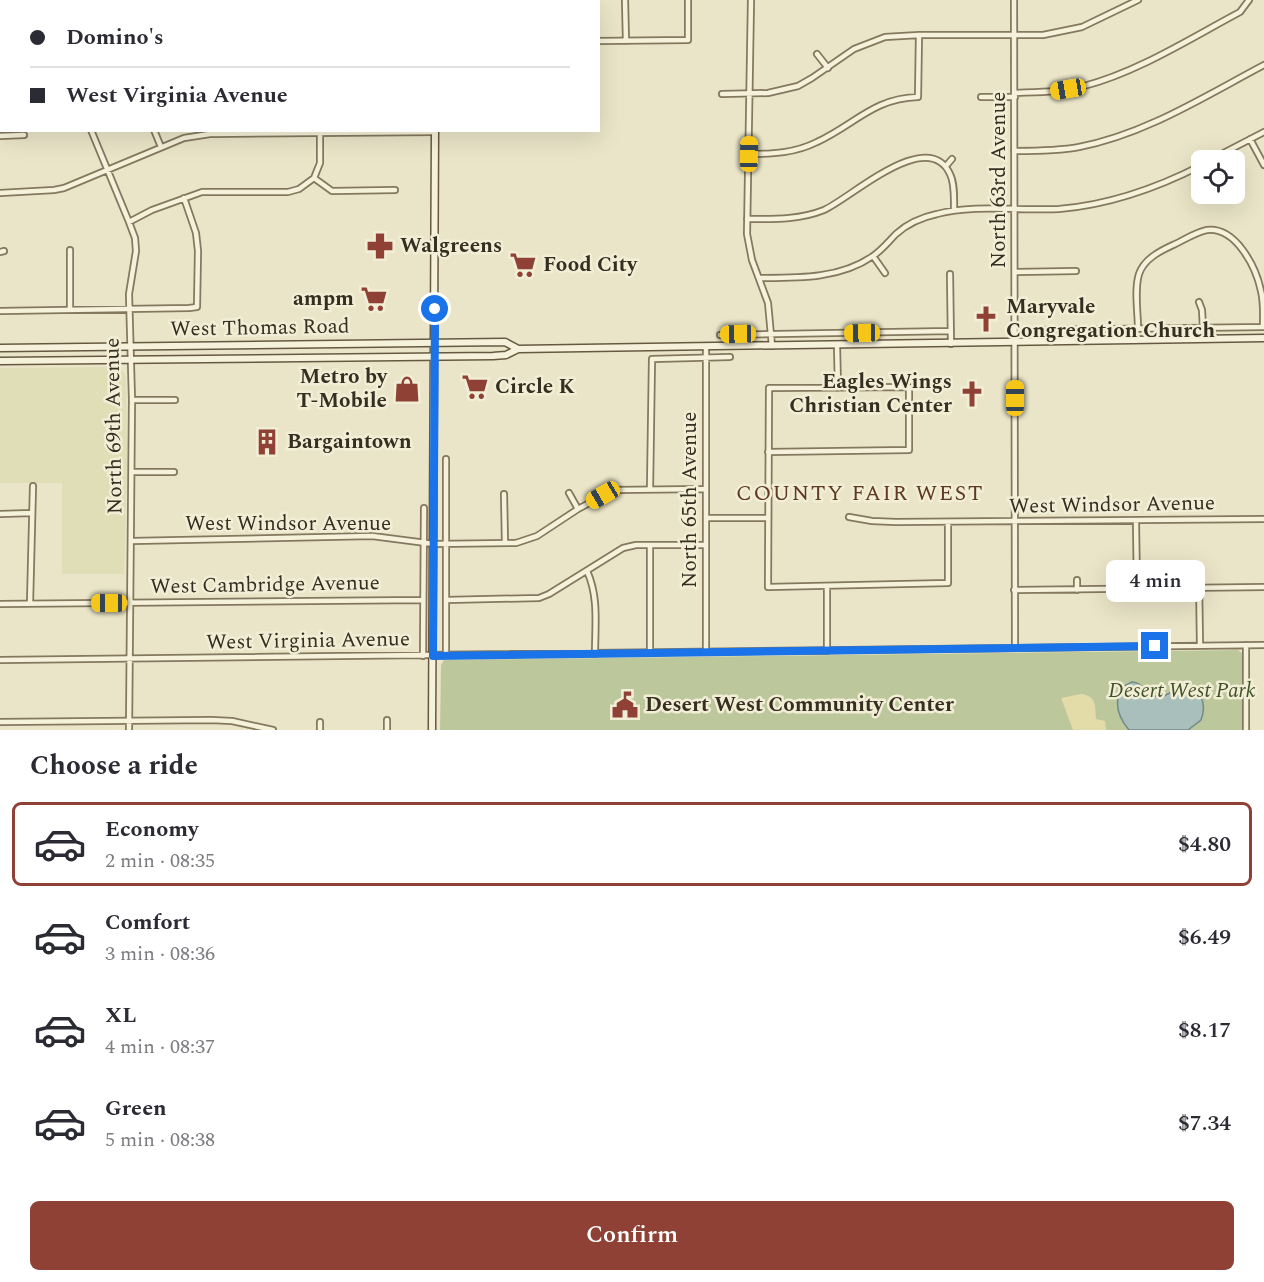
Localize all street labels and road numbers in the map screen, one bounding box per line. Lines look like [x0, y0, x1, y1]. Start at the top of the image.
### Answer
street label: North 63rd Avenue [983, 91, 1015, 269]
street label: West Thomas Road [170, 310, 350, 346]
street label: North 69th Avenue [96, 337, 132, 515]
street label: North 65th Avenue [674, 412, 706, 588]
street label: West Windsor Avenue [1009, 487, 1215, 523]
street label: West Windsor Avenue [185, 508, 391, 540]
street label: West Cambridge Avenue [150, 567, 380, 603]
street label: West Virginia Avenue [206, 623, 410, 659]

